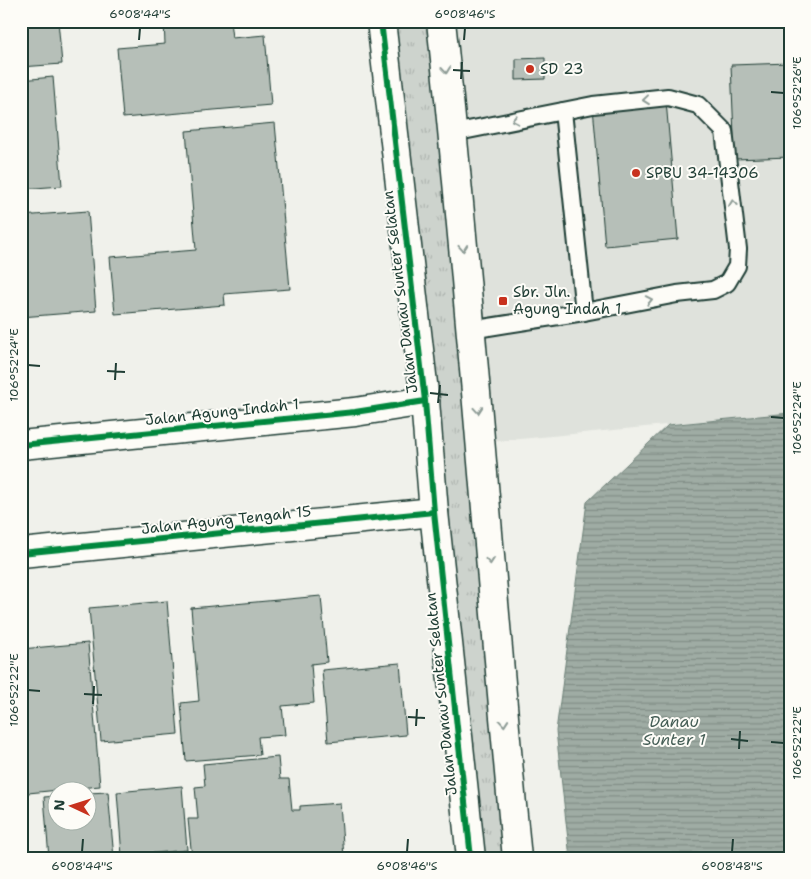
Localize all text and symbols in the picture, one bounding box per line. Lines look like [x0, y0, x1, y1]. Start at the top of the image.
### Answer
text: 6°08'44"S [109, 6, 171, 22]
text: 6°08'46"S [435, 6, 496, 22]
text: 106°52'26"E [789, 56, 805, 130]
place label: SD 23 [540, 59, 584, 79]
marker: SD 23 [524, 63, 536, 75]
one-way arrow [440, 66, 451, 74]
one-way arrow [642, 94, 650, 105]
one-way arrow [511, 115, 520, 125]
place label: SPBU 34-14306 [646, 163, 759, 183]
marker: SPBU 34-14306 [630, 167, 642, 179]
street label: Jalan Danau Sunter Selatan [378, 190, 422, 394]
one-way arrow [728, 199, 739, 207]
one-way arrow [457, 244, 468, 252]
place label: Sbr. Jln. Agung Indah 1 [513, 282, 622, 319]
marker: Sbr. Jln. Agung Indah 1 [497, 295, 509, 307]
one-way arrow [645, 295, 654, 305]
text: 106°52'24"E [6, 328, 22, 402]
text: 106°52'24"E [789, 381, 805, 455]
street label: Jalan Agung Indah 1 [144, 394, 300, 430]
one-way arrow [472, 406, 483, 414]
street label: Jalan Agung Tengah 15 [140, 501, 312, 539]
one-way arrow [484, 558, 495, 566]
street label: Jalan Danau Sunter Selatan [420, 591, 462, 797]
text: 106°52'22"E [6, 653, 22, 727]
text: 106°52'22"E [789, 706, 805, 780]
water label: Danau Sunter 1 [643, 711, 706, 750]
one-way arrow [498, 719, 509, 727]
north arrow [48, 782, 98, 832]
text: N [50, 799, 68, 811]
text: 6°08'44"S [51, 858, 113, 874]
text: 6°08'46"S [377, 858, 438, 874]
text: 6°08'48"S [701, 858, 763, 874]

